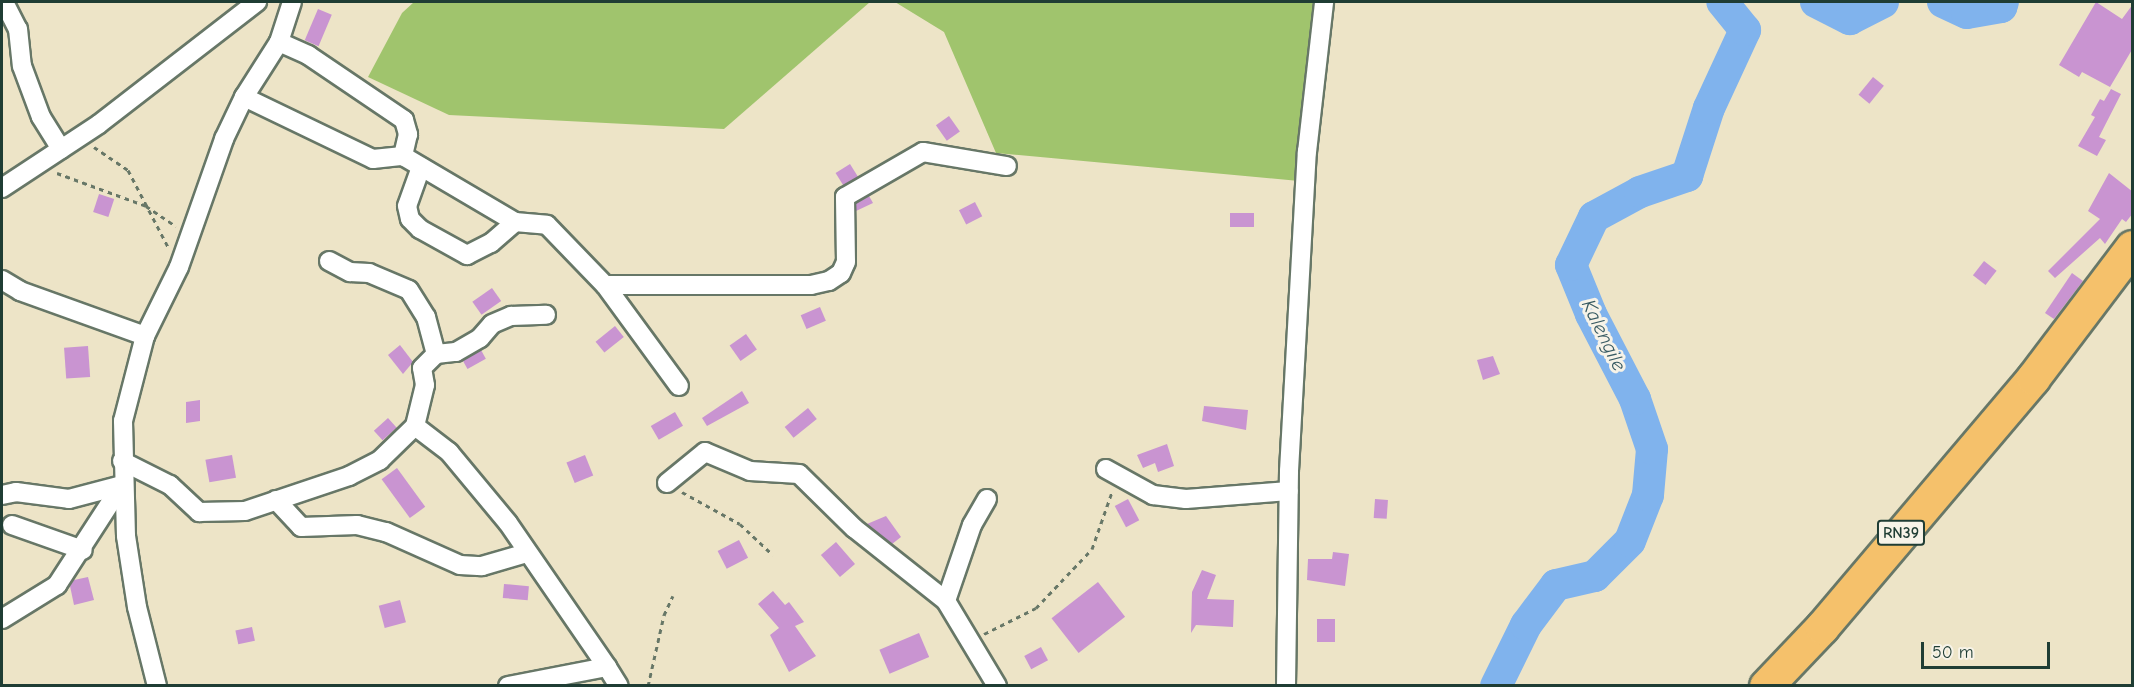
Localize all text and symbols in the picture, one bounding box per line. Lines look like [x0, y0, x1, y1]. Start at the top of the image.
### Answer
water label: Kalengile [1576, 295, 1632, 375]
road number: RN39 [1876, 520, 1926, 546]
scale bar [1924, 630, 2053, 668]
text: 50 m [1932, 642, 1974, 663]

